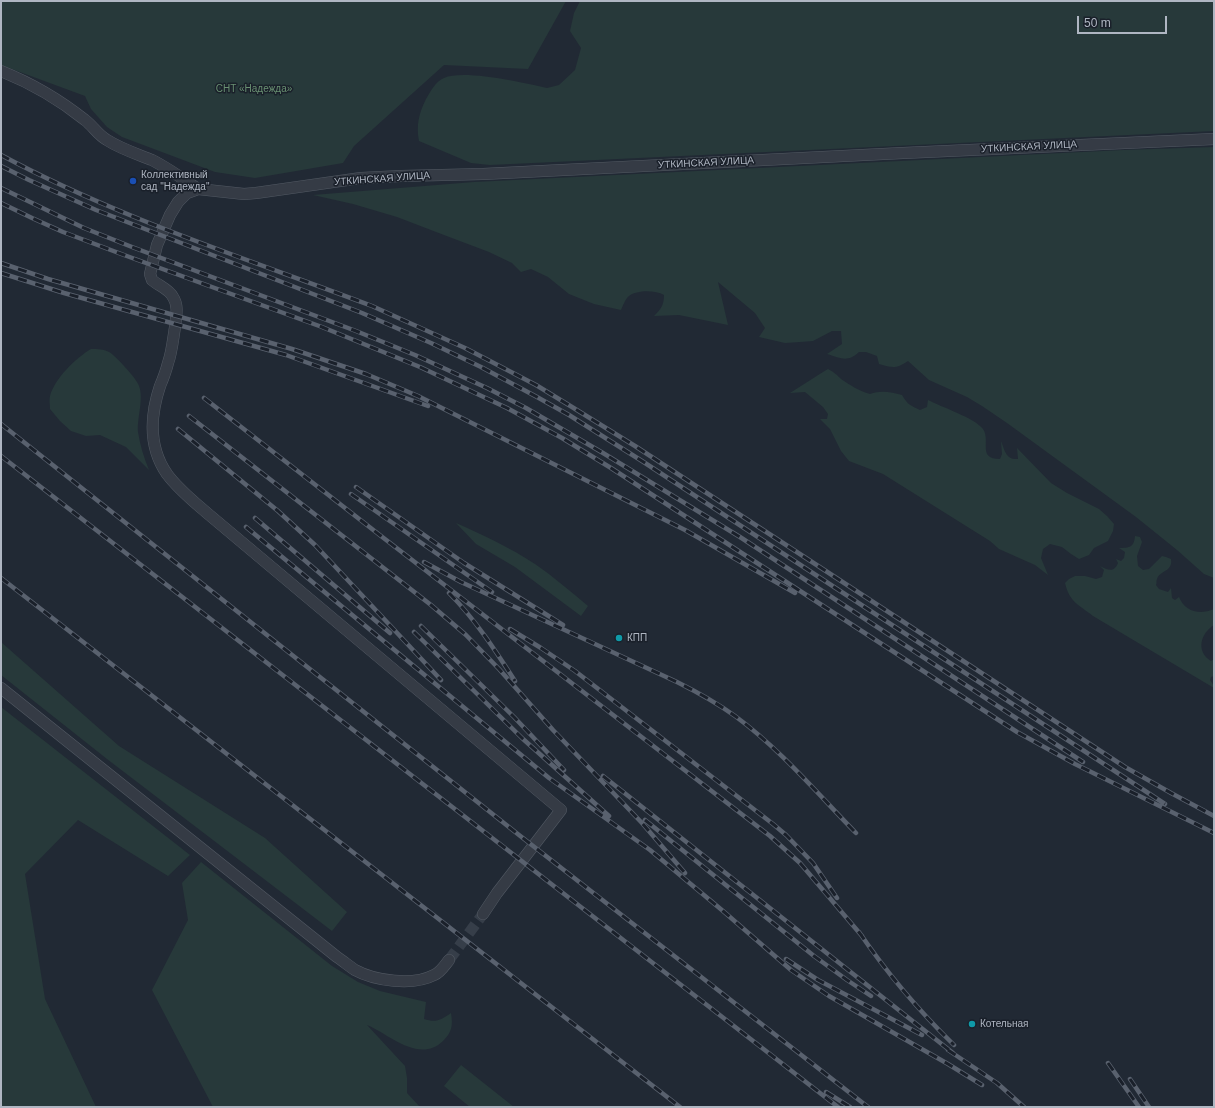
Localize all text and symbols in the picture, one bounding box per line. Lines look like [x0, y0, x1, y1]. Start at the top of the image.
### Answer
scale bar [1079, 8, 1169, 34]
text: 50 m [1084, 16, 1111, 30]
park label: СНТ «Надежда» [216, 83, 292, 95]
street label: УТКИНСКАЯ УЛИЦА [981, 138, 1077, 156]
street label: УТКИНСКАЯ УЛИЦА [658, 154, 754, 172]
place label: Коллективный сад "Надежда" [141, 169, 209, 192]
street label: УТКИНСКАЯ УЛИЦА [334, 170, 430, 188]
marker: Коллективный сад "Надежда" [128, 176, 138, 186]
place label: КПП [627, 632, 647, 644]
marker: КПП [614, 633, 624, 643]
place label: Котельная [980, 1018, 1028, 1030]
marker: Котельная [967, 1019, 977, 1029]

